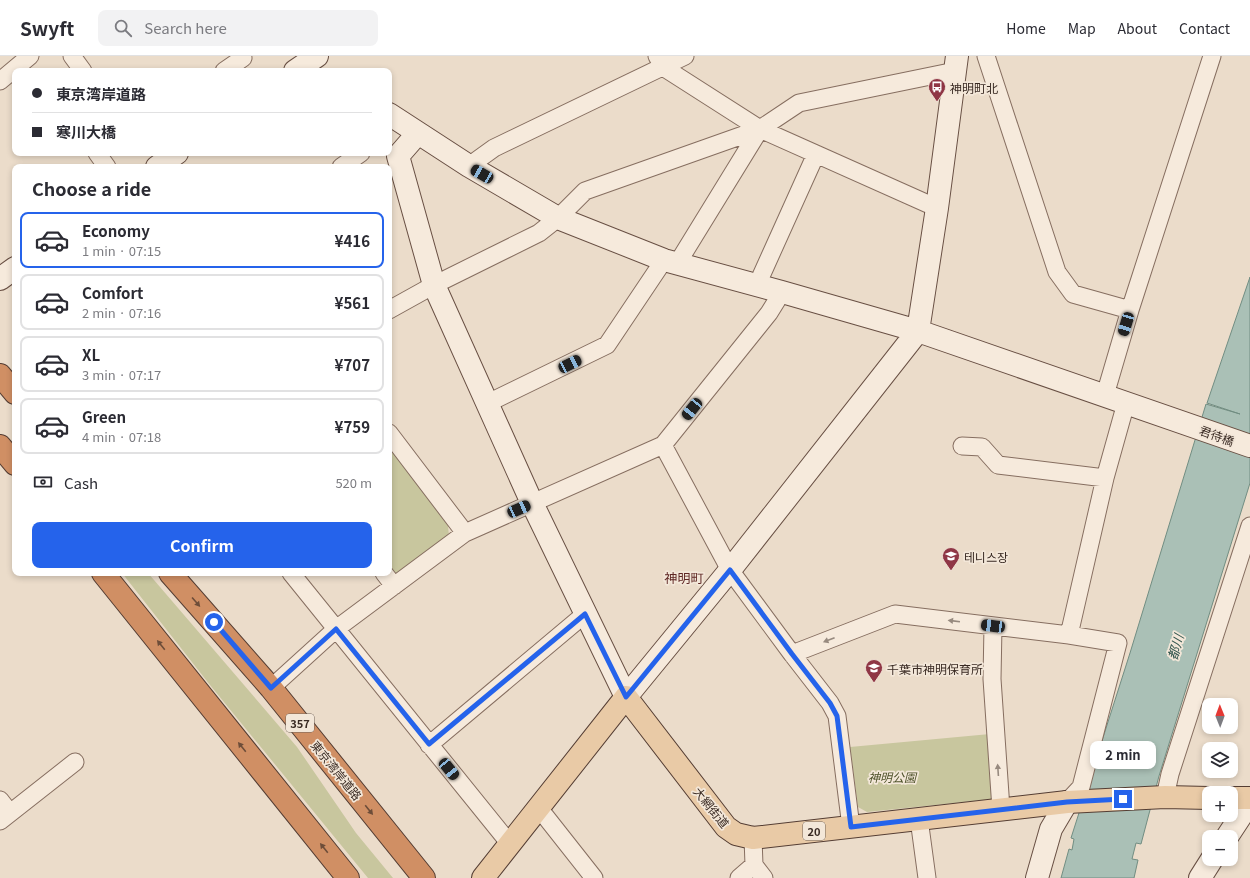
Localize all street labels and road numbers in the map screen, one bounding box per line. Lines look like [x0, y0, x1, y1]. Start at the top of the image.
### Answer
street label: 君待橋 [1197, 421, 1237, 449]
road number: 357 [286, 714, 314, 732]
street label: 東京湾岸道路 [308, 737, 366, 803]
street label: 大網街道 [690, 783, 734, 831]
road number: 20 [803, 822, 825, 840]

